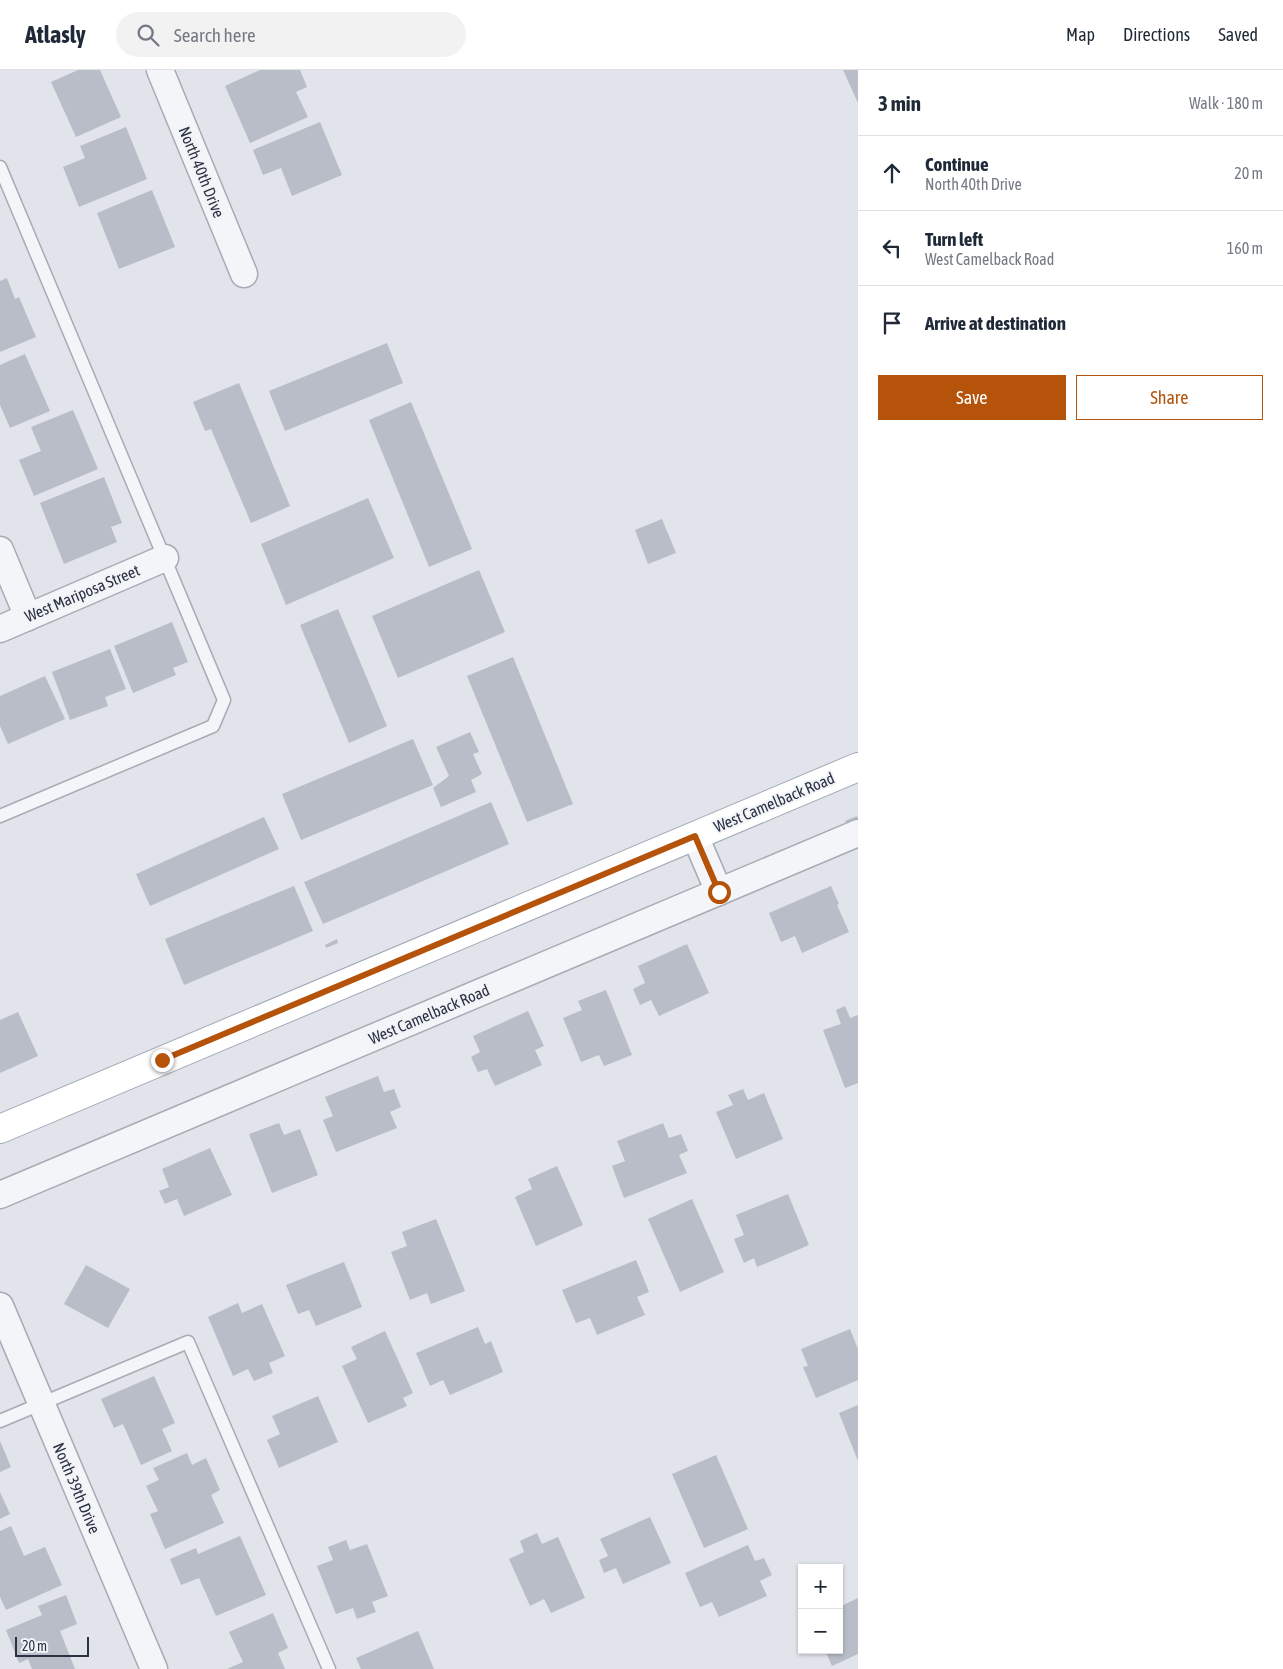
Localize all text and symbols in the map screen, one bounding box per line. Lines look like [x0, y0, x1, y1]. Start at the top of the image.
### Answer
search box [116, 12, 466, 57]
text: Atlasly [25, 21, 86, 48]
icon: search [134, 21, 162, 49]
text: Search here [174, 24, 256, 46]
text: Map [1066, 24, 1095, 45]
text: Directions [1123, 24, 1190, 45]
text: Saved [1218, 24, 1258, 45]
text: 3 min [878, 91, 921, 115]
text: Walk · 180 m [1189, 94, 1263, 112]
street label: North 40th Drive [176, 124, 228, 220]
text: Continue [925, 153, 989, 175]
icon: ahead [878, 159, 906, 187]
text: 20 m [1234, 164, 1263, 182]
text: North 40th Drive [925, 175, 1022, 193]
text: Turn left [925, 228, 983, 250]
icon: left [878, 234, 906, 262]
text: 160 m [1227, 239, 1263, 257]
text: West Camelback Road [925, 250, 1054, 268]
icon: arrive [878, 309, 906, 337]
text: Arrive at destination [925, 312, 1066, 334]
button: Save [878, 375, 1066, 420]
button: Share [1076, 375, 1263, 420]
street label: West Mariposa Street [22, 561, 143, 626]
street label: West Camelback Road [711, 768, 837, 836]
route start [708, 881, 731, 904]
street label: West Camelback Road [366, 980, 492, 1048]
route end [151, 1049, 174, 1072]
street label: North 39th Drive [50, 1440, 104, 1536]
map controls [798, 1564, 843, 1654]
button: + [798, 1564, 843, 1609]
button: − [798, 1609, 843, 1654]
scale bar [15, 1634, 89, 1657]
text: 20 m [22, 1638, 47, 1654]

